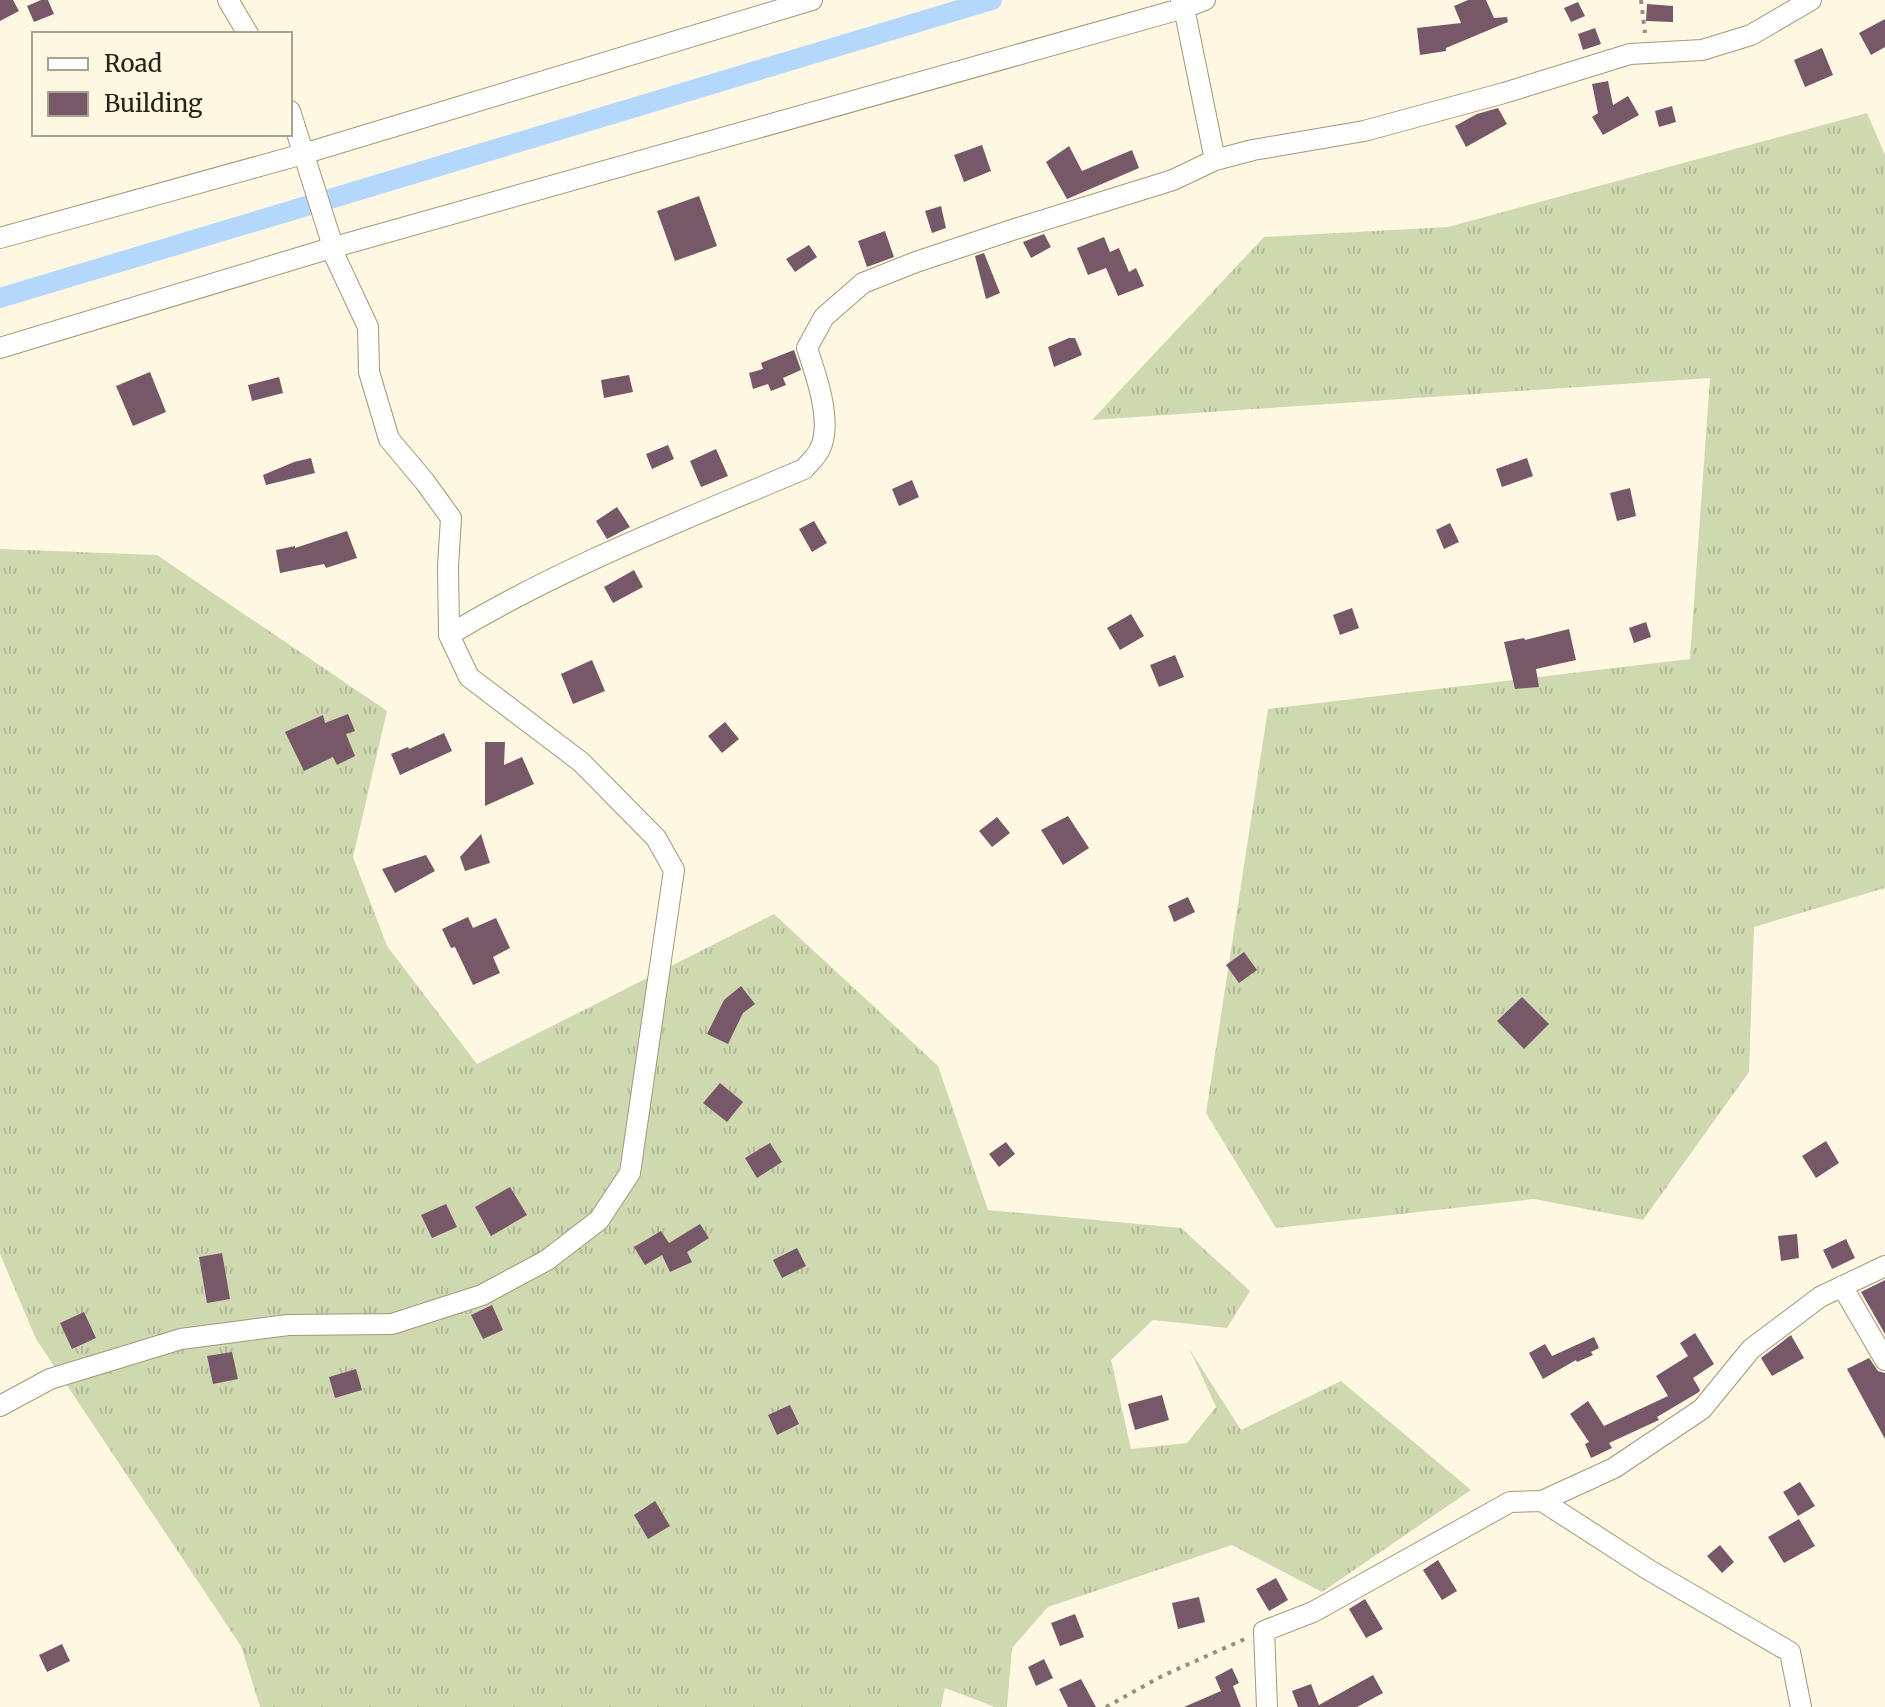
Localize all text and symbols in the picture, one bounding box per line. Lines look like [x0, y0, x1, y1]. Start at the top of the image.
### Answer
legend [32, 32, 292, 136]
text: Road [104, 48, 162, 79]
text: Building [104, 88, 203, 119]

